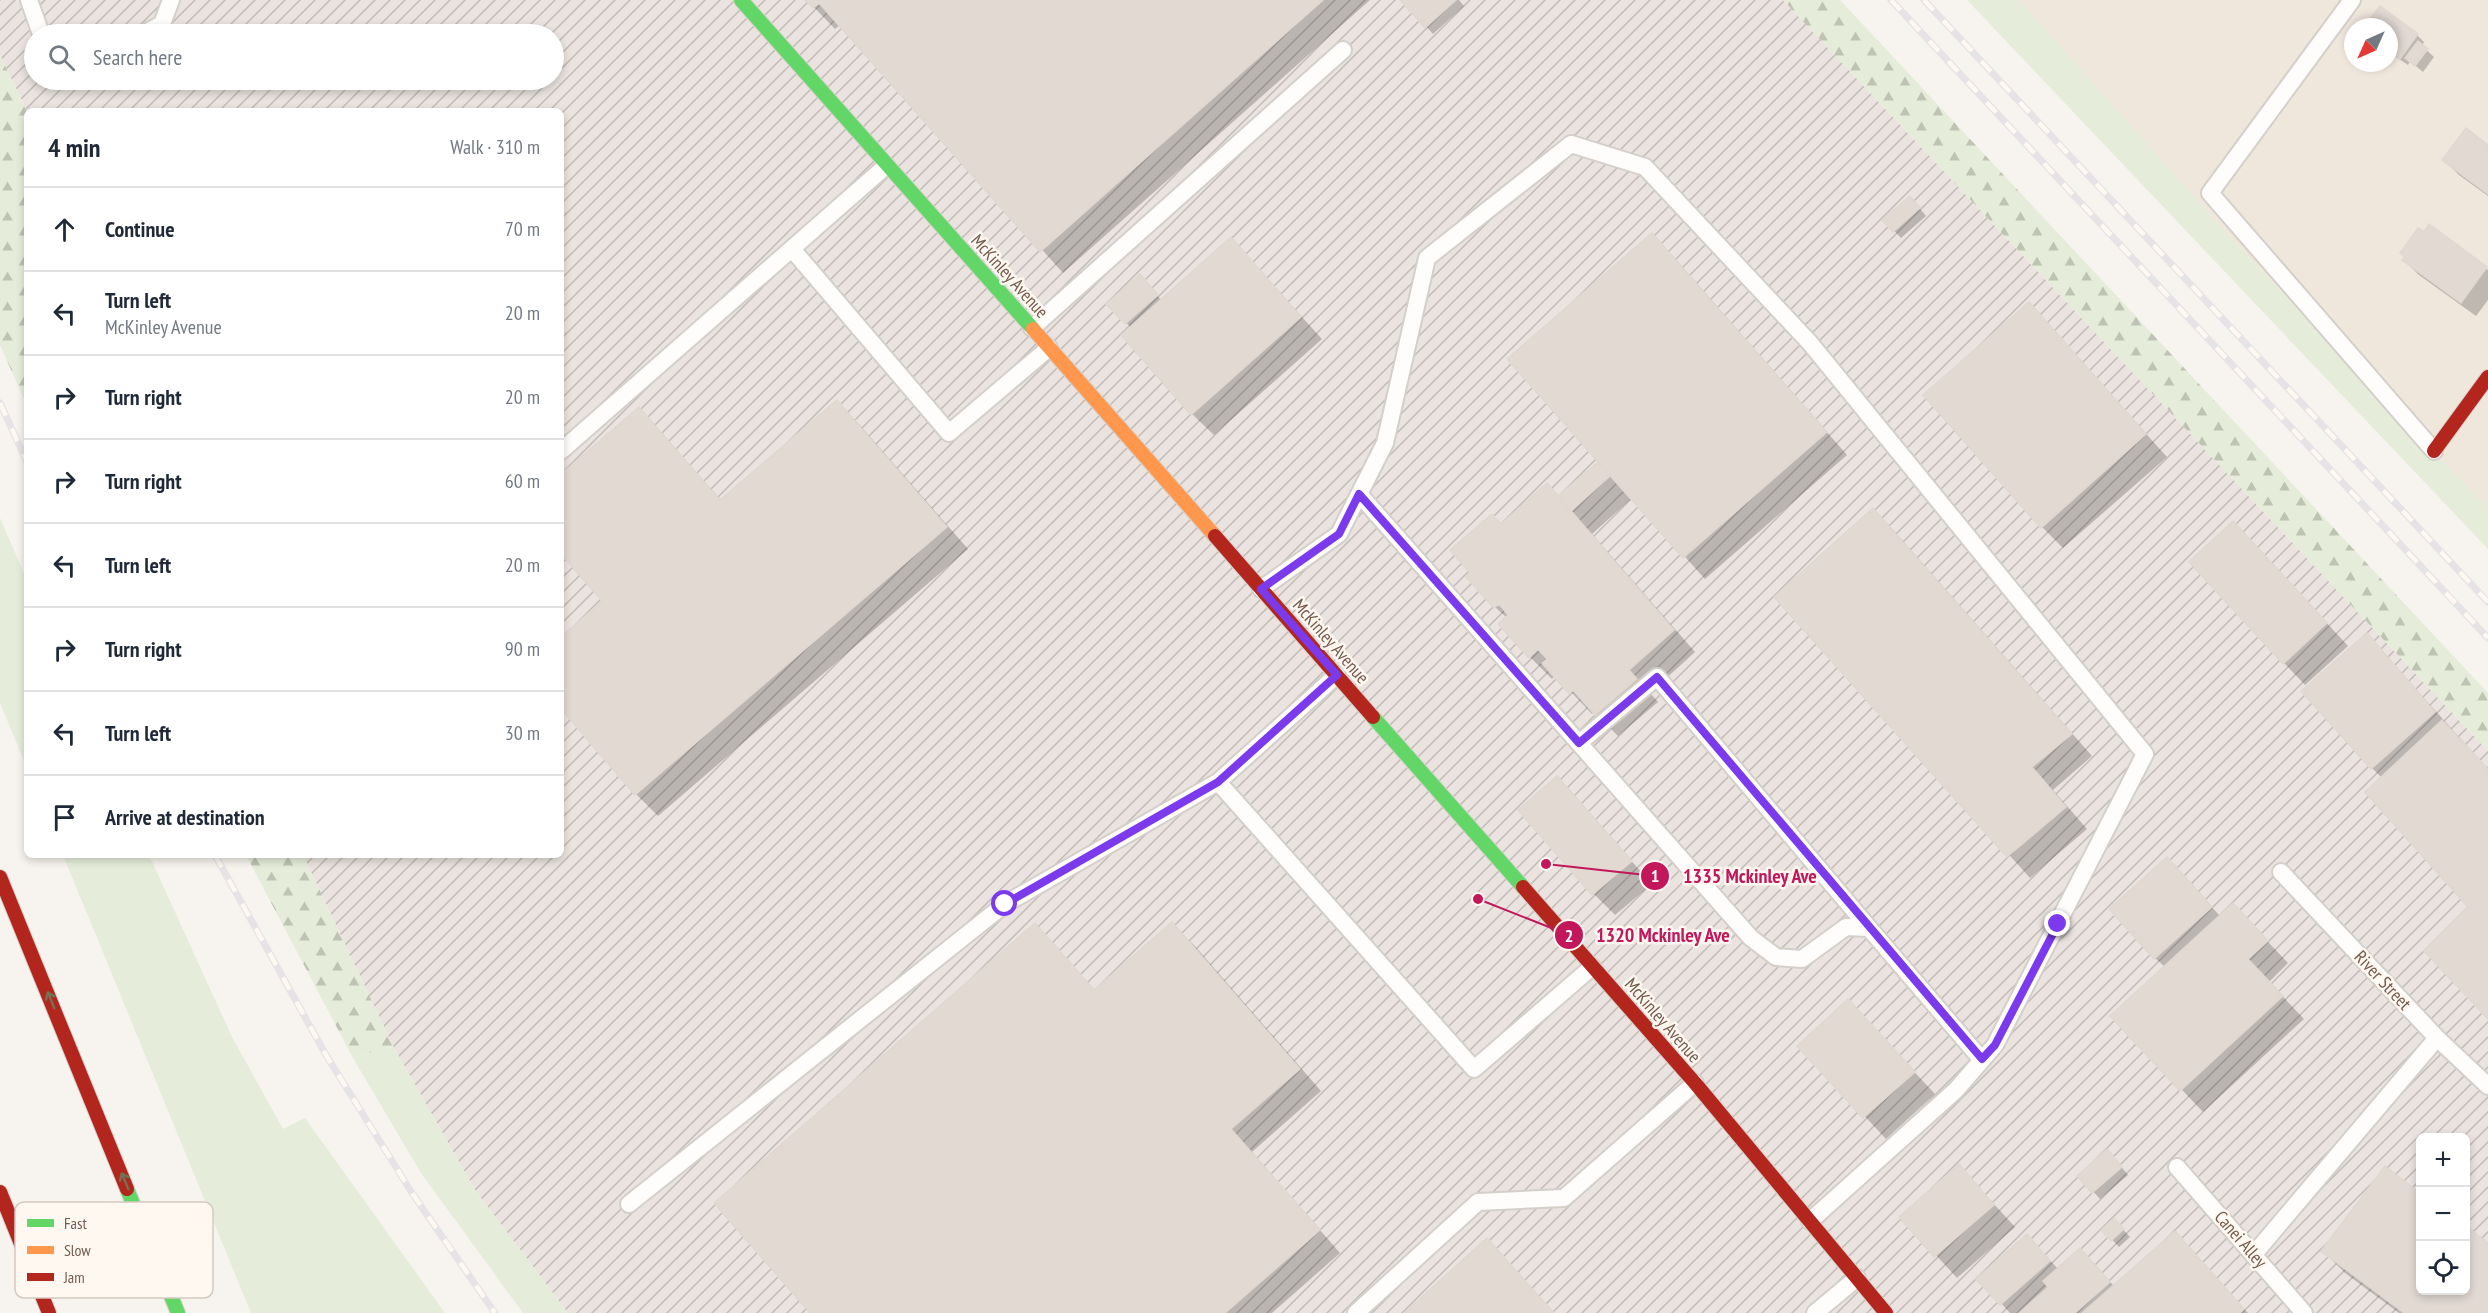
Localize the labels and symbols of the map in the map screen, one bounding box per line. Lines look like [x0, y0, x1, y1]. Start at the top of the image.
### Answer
north arrow [2344, 18, 2398, 72]
street label: McKinley Avenue [966, 229, 1054, 323]
street label: McKinley Avenue [1288, 594, 1374, 688]
callout: 1335 Mckinley Ave [1640, 857, 1829, 895]
text: 1335 Mckinley Ave [1683, 863, 1817, 889]
text: 1 [1651, 864, 1659, 887]
route start [991, 890, 1017, 916]
route end [2044, 910, 2070, 936]
callout: 1320 Mckinley Ave [1554, 916, 1743, 954]
text: 1320 Mckinley Ave [1596, 922, 1730, 948]
text: 2 [1565, 924, 1573, 947]
street label: River Street [2350, 945, 2416, 1015]
street label: McKinley Avenue [1620, 973, 1706, 1067]
one-way arrow [45, 992, 56, 1010]
one-way arrow [119, 1172, 130, 1191]
legend [15, 1202, 213, 1298]
street label: Canei Alley [2210, 1206, 2272, 1273]
text: Fast [64, 1213, 87, 1233]
text: Slow [64, 1240, 91, 1260]
text: Jam [63, 1267, 85, 1287]

